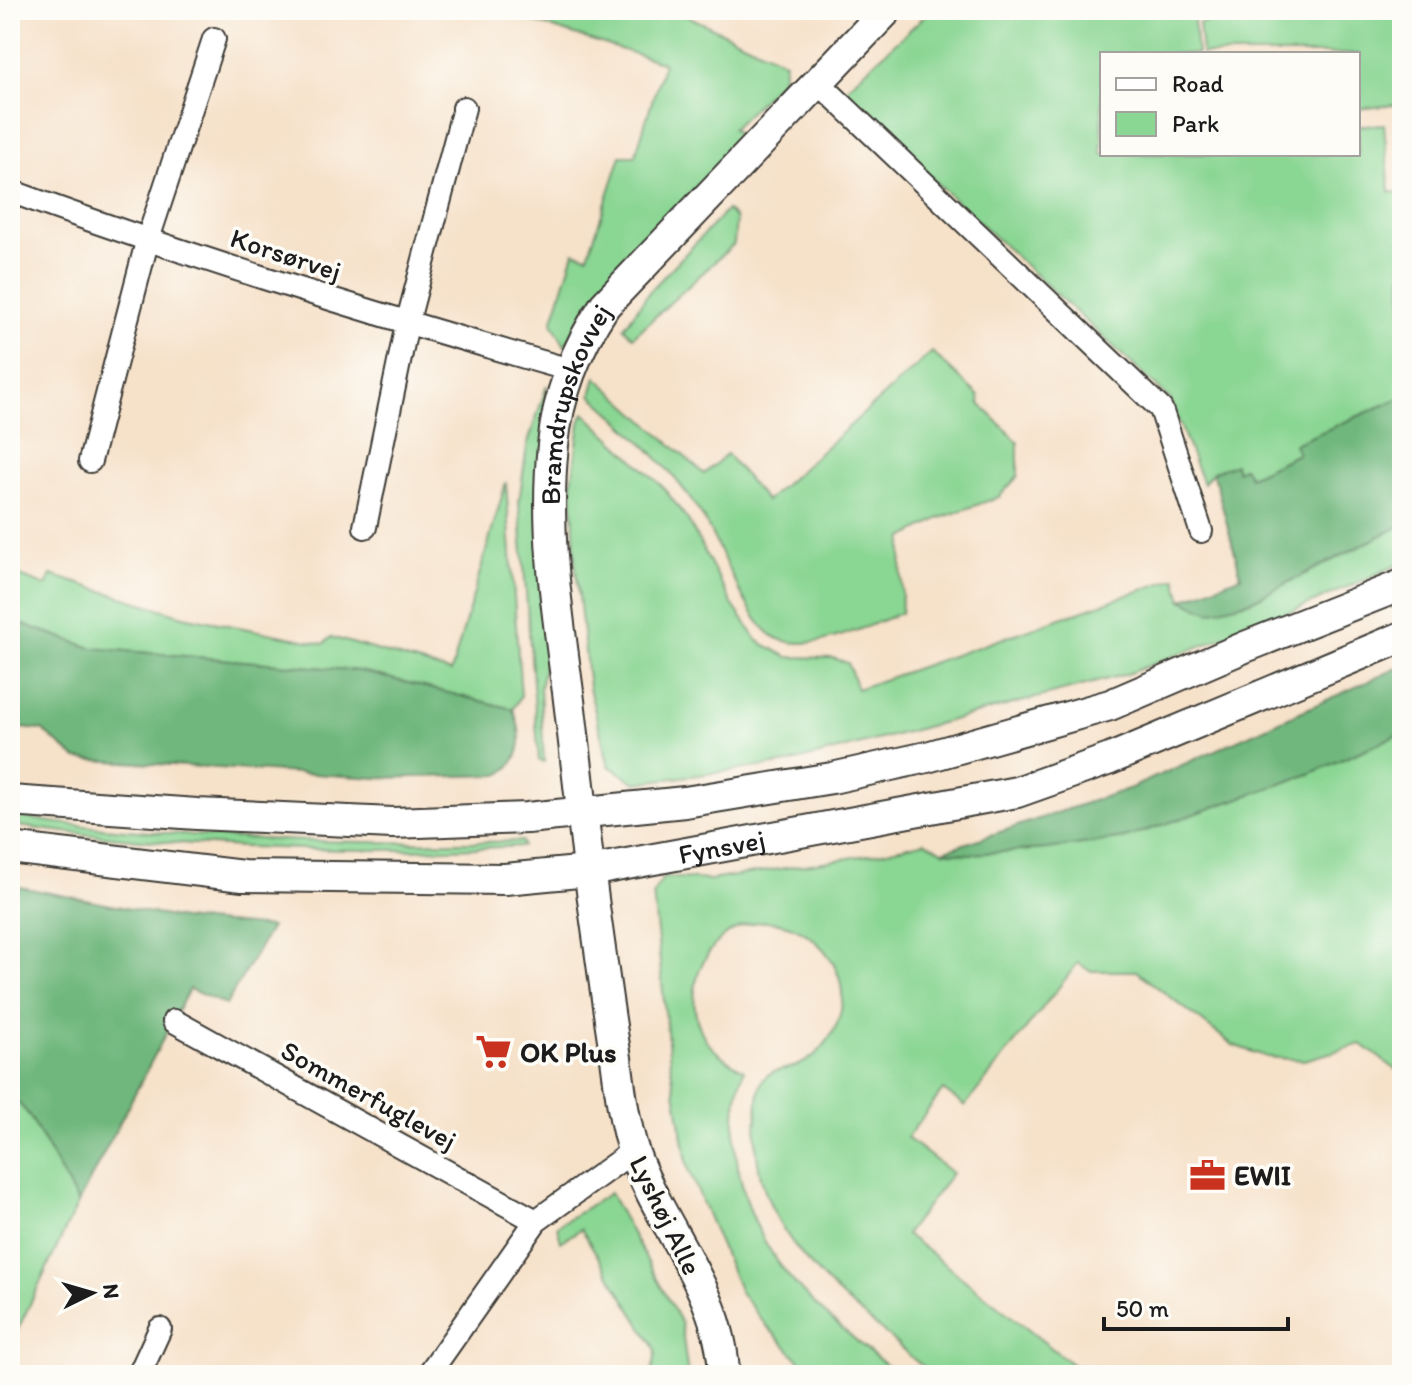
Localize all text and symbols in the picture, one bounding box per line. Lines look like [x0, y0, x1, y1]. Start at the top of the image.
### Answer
legend [1100, 52, 1360, 156]
text: Road [1172, 69, 1224, 98]
text: Park [1172, 109, 1219, 138]
street label: Korsørvej [226, 220, 346, 288]
street label: Bramdrupskovvej [533, 297, 618, 505]
street label: Fynsvej [676, 822, 768, 871]
street label: Sommerfuglevej [275, 1033, 463, 1157]
supermarket icon: OK Plus [475, 1033, 513, 1071]
place label: OK Plus [520, 1035, 616, 1069]
street label: Lyshøj Alle [622, 1150, 710, 1280]
office icon: EWII [1189, 1156, 1227, 1194]
place label: EWII [1234, 1158, 1291, 1192]
north arrow [52, 1253, 132, 1333]
scale bar [1104, 1281, 1288, 1331]
text: N [97, 1283, 126, 1300]
text: 50 m [1116, 1294, 1169, 1323]

